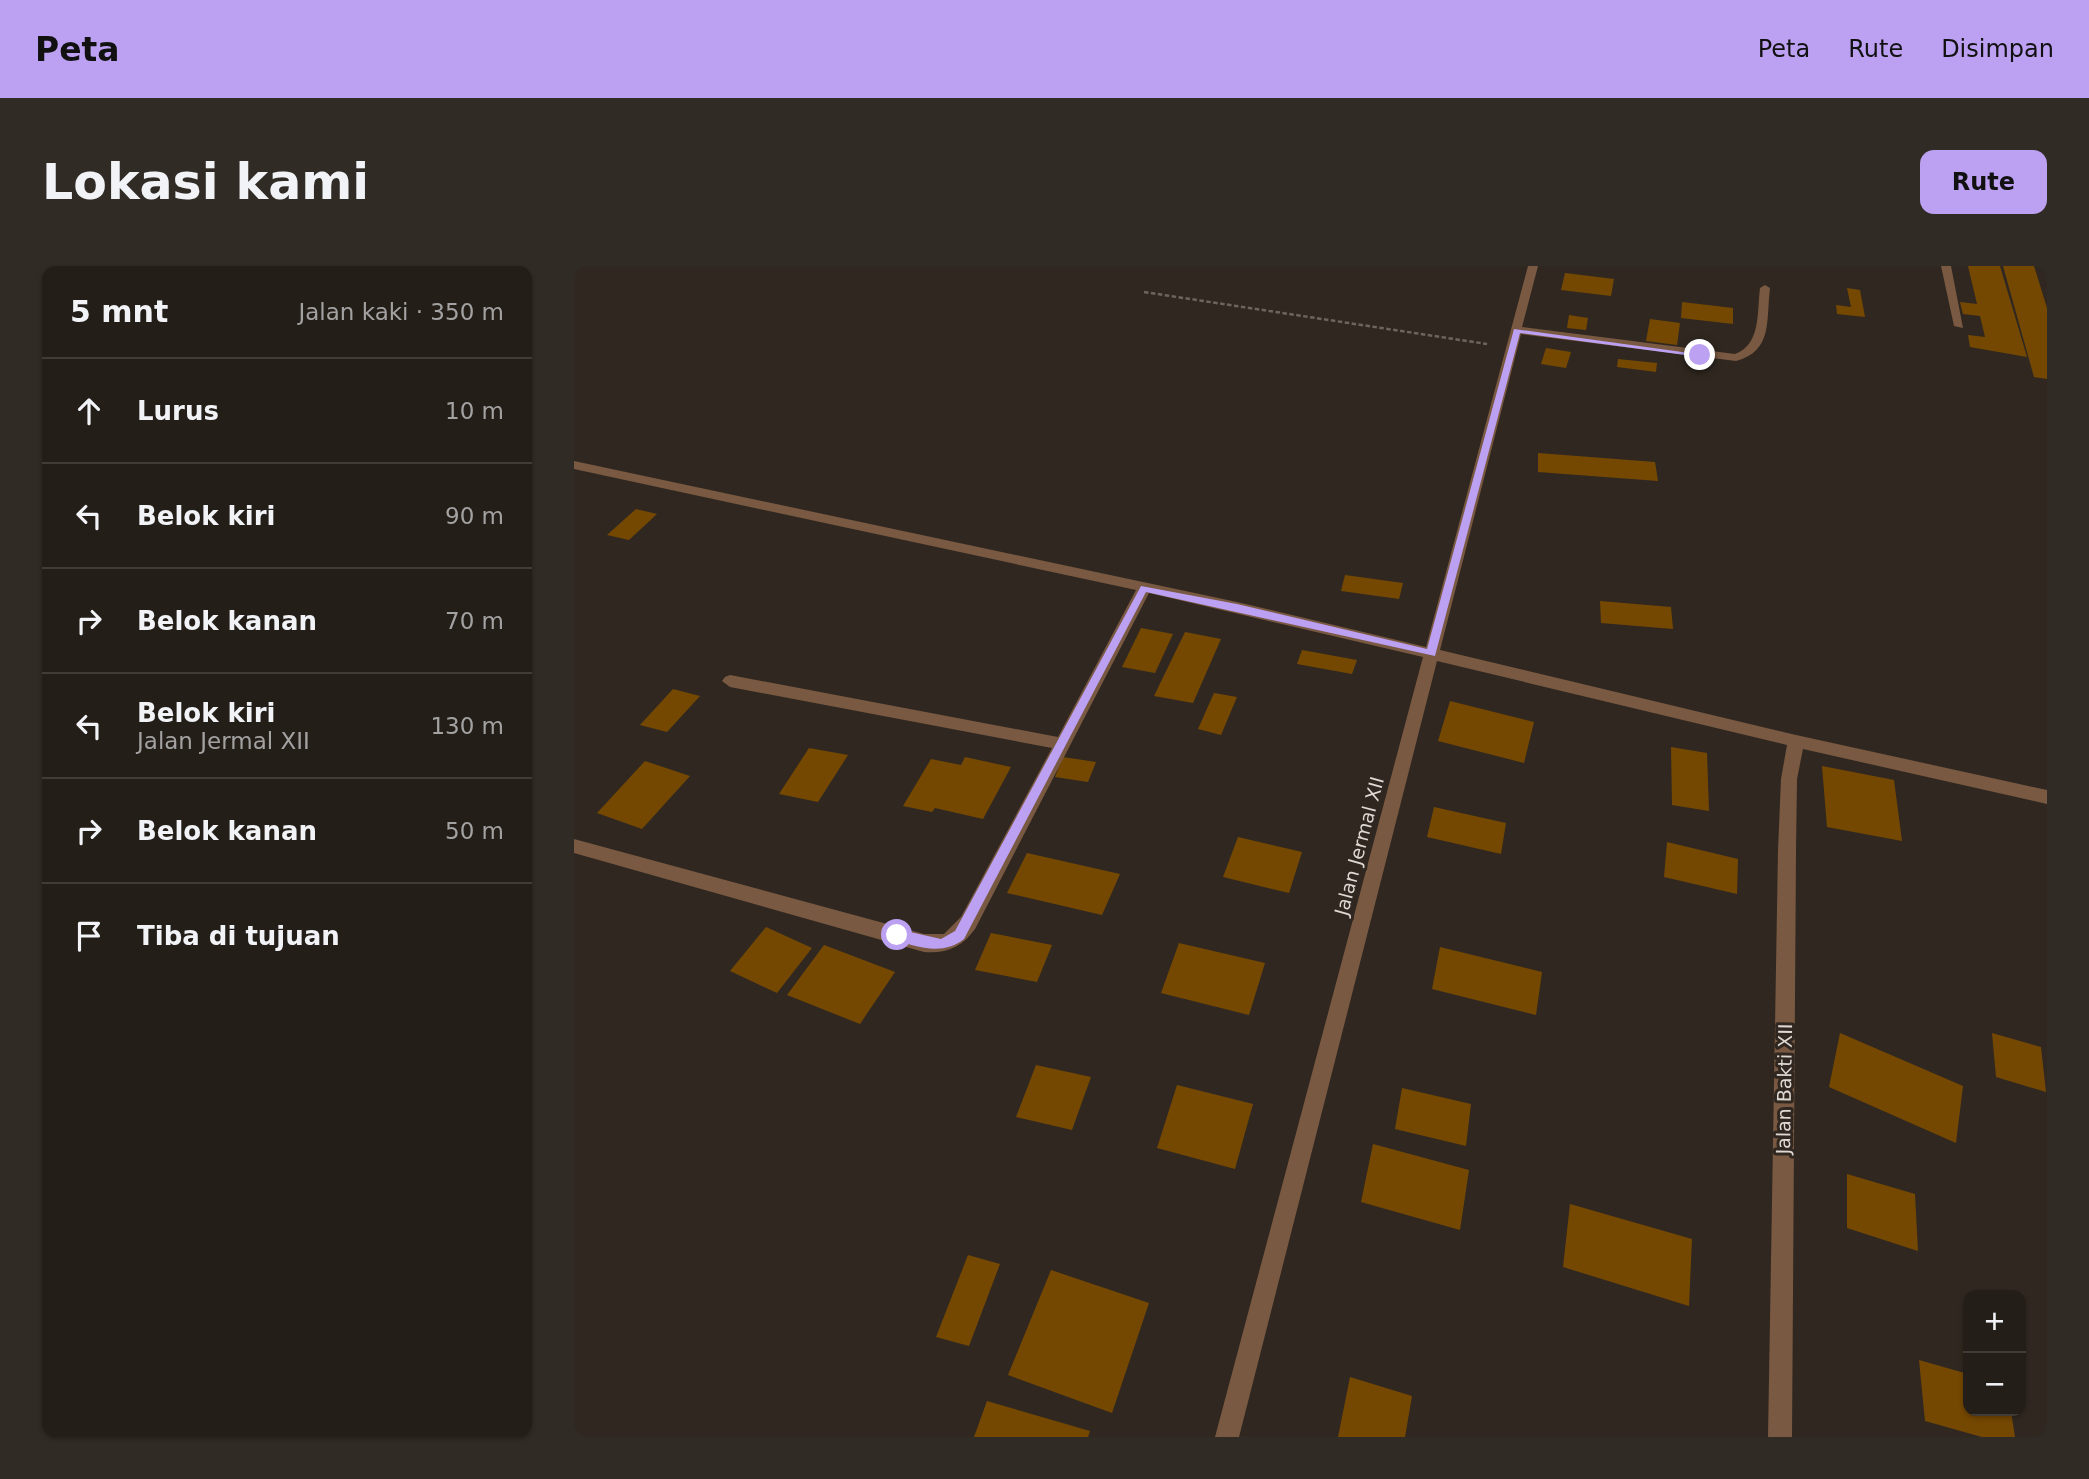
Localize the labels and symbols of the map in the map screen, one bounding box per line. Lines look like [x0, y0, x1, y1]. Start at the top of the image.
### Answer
route end [1684, 339, 1715, 370]
street label: Jalan Jermal XII [1330, 774, 1388, 919]
route start [881, 919, 912, 950]
street label: Jalan Bakti XII [1772, 1023, 1796, 1156]

